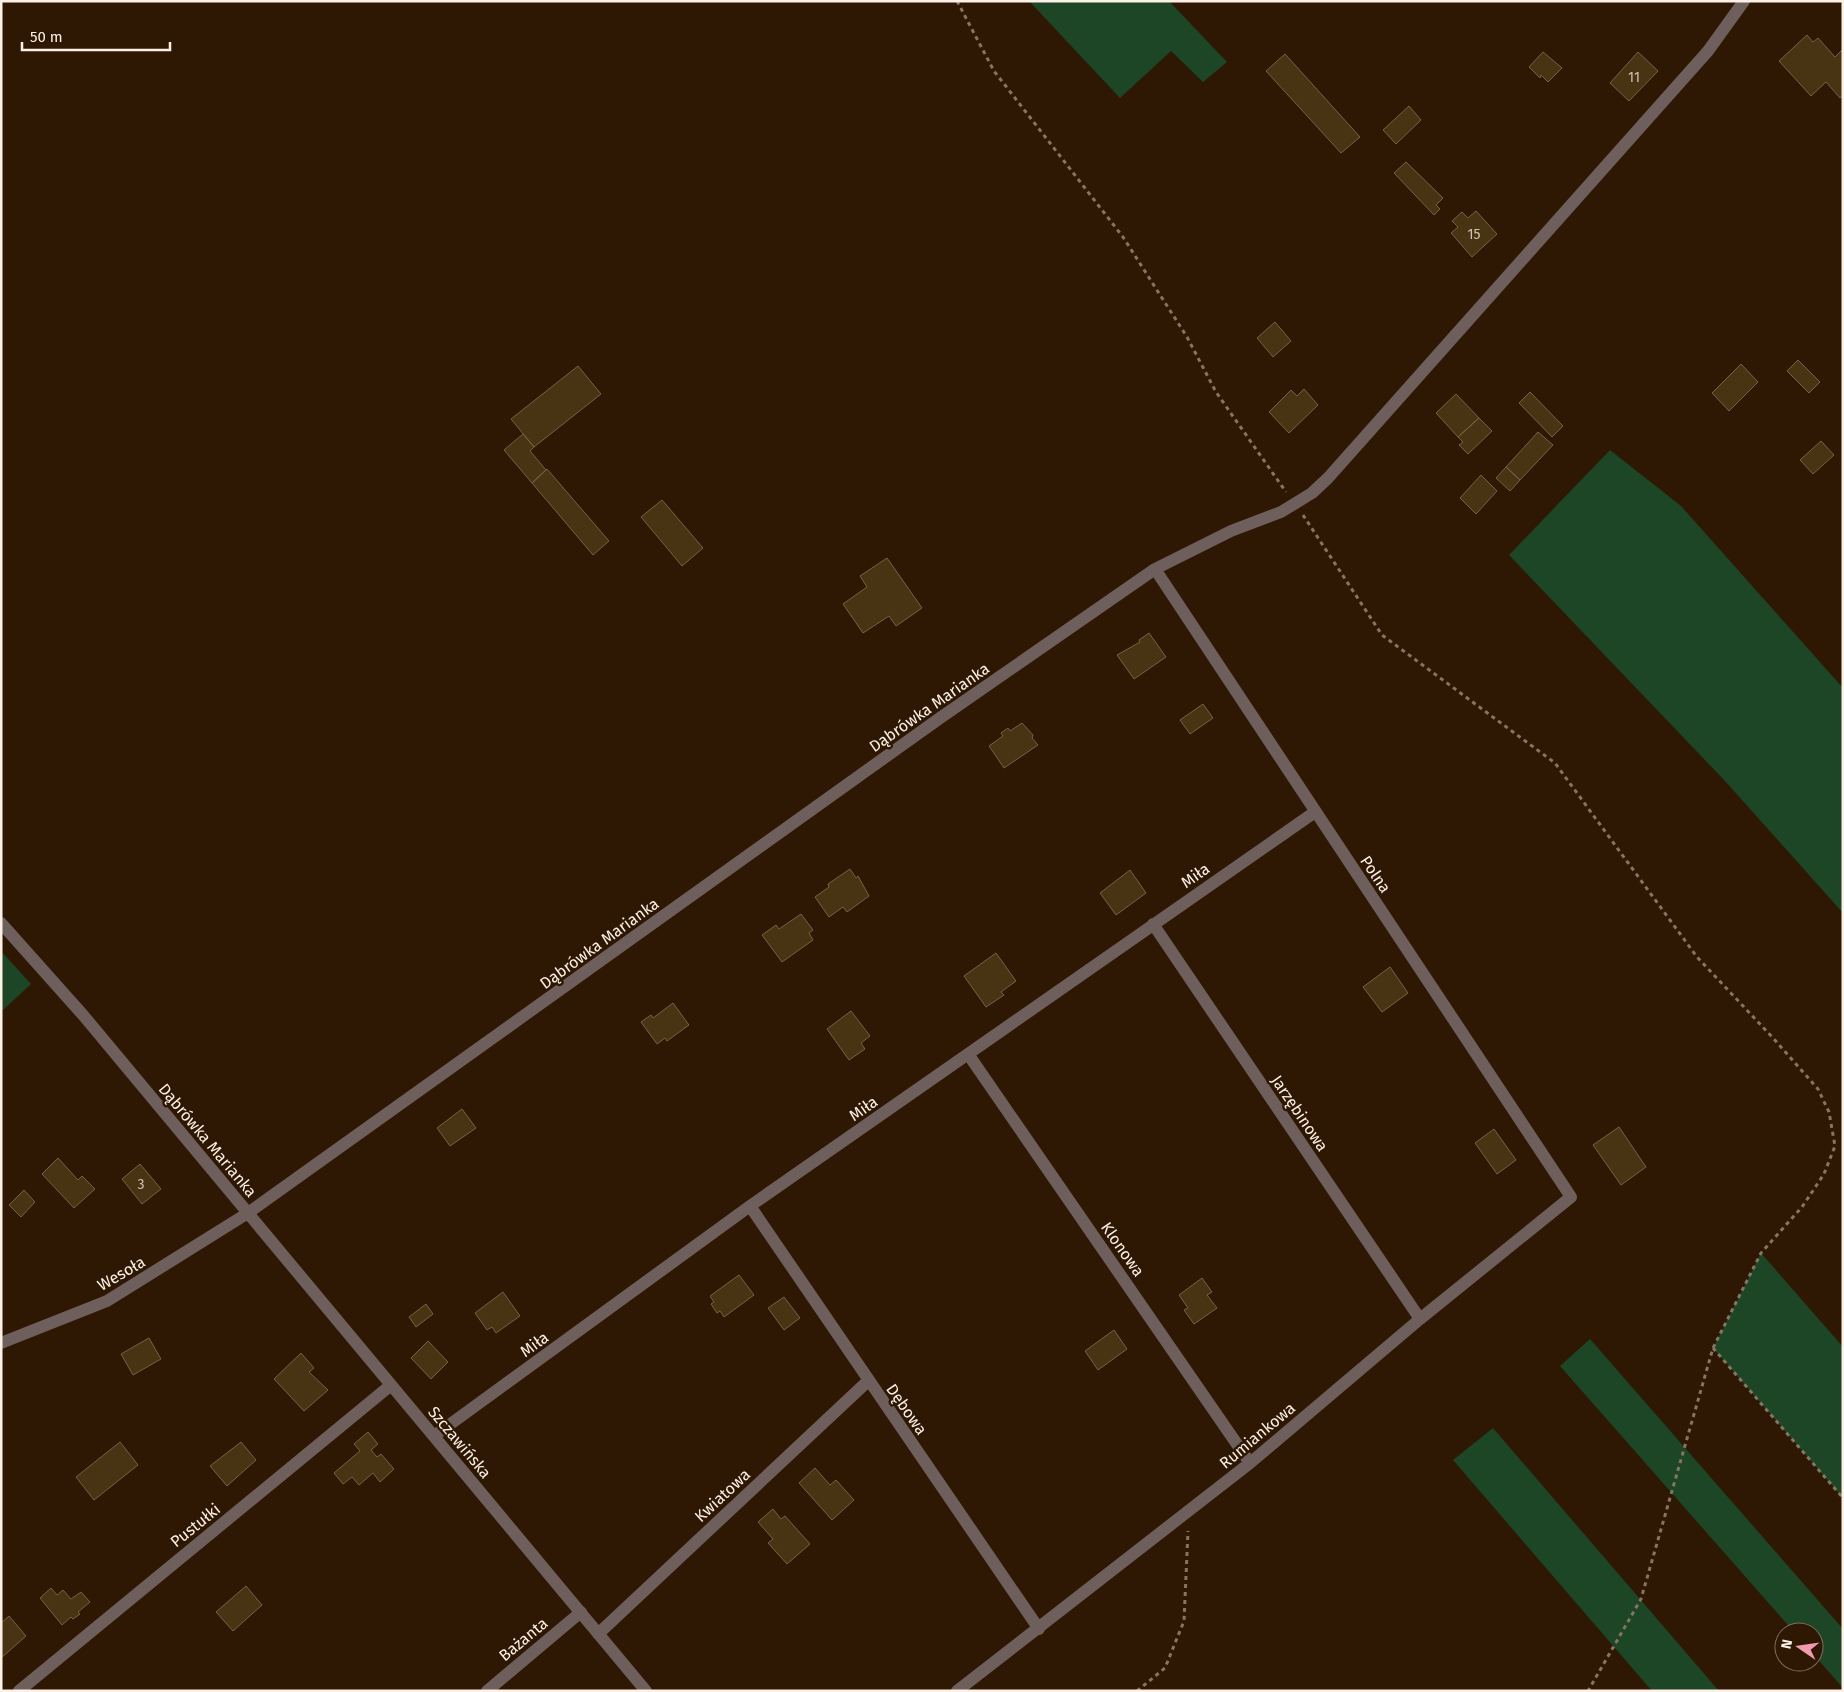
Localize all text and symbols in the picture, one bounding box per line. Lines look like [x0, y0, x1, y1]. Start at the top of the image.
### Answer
scale bar [22, 20, 170, 52]
text: 50 m [30, 28, 63, 46]
house number: 11 [1628, 69, 1640, 86]
house number: 15 [1467, 226, 1481, 243]
street label: Dąbrówka Marianka [866, 659, 994, 757]
street label: Polna [1356, 852, 1395, 897]
street label: Miła [1177, 859, 1213, 892]
street label: Dąbrówka Marianka [536, 894, 663, 994]
street label: Jarzębinowa [1267, 1072, 1332, 1155]
street label: Dąbrówka Marianka [154, 1080, 261, 1202]
street label: Miła [845, 1092, 881, 1125]
house number: 3 [138, 1176, 145, 1193]
street label: Klonowa [1097, 1218, 1148, 1280]
street label: Wesoła [94, 1252, 149, 1295]
street label: Miła [516, 1328, 552, 1361]
street label: Dębowa [882, 1380, 931, 1438]
street label: Rumiankowa [1216, 1398, 1299, 1472]
street label: Szczawińska [424, 1403, 495, 1482]
street label: Kwiatowa [691, 1465, 754, 1526]
street label: Pustułki [167, 1500, 224, 1551]
street label: Bażanta [495, 1614, 552, 1665]
north arrow [1774, 1622, 1824, 1672]
text: N [1777, 1638, 1796, 1651]

